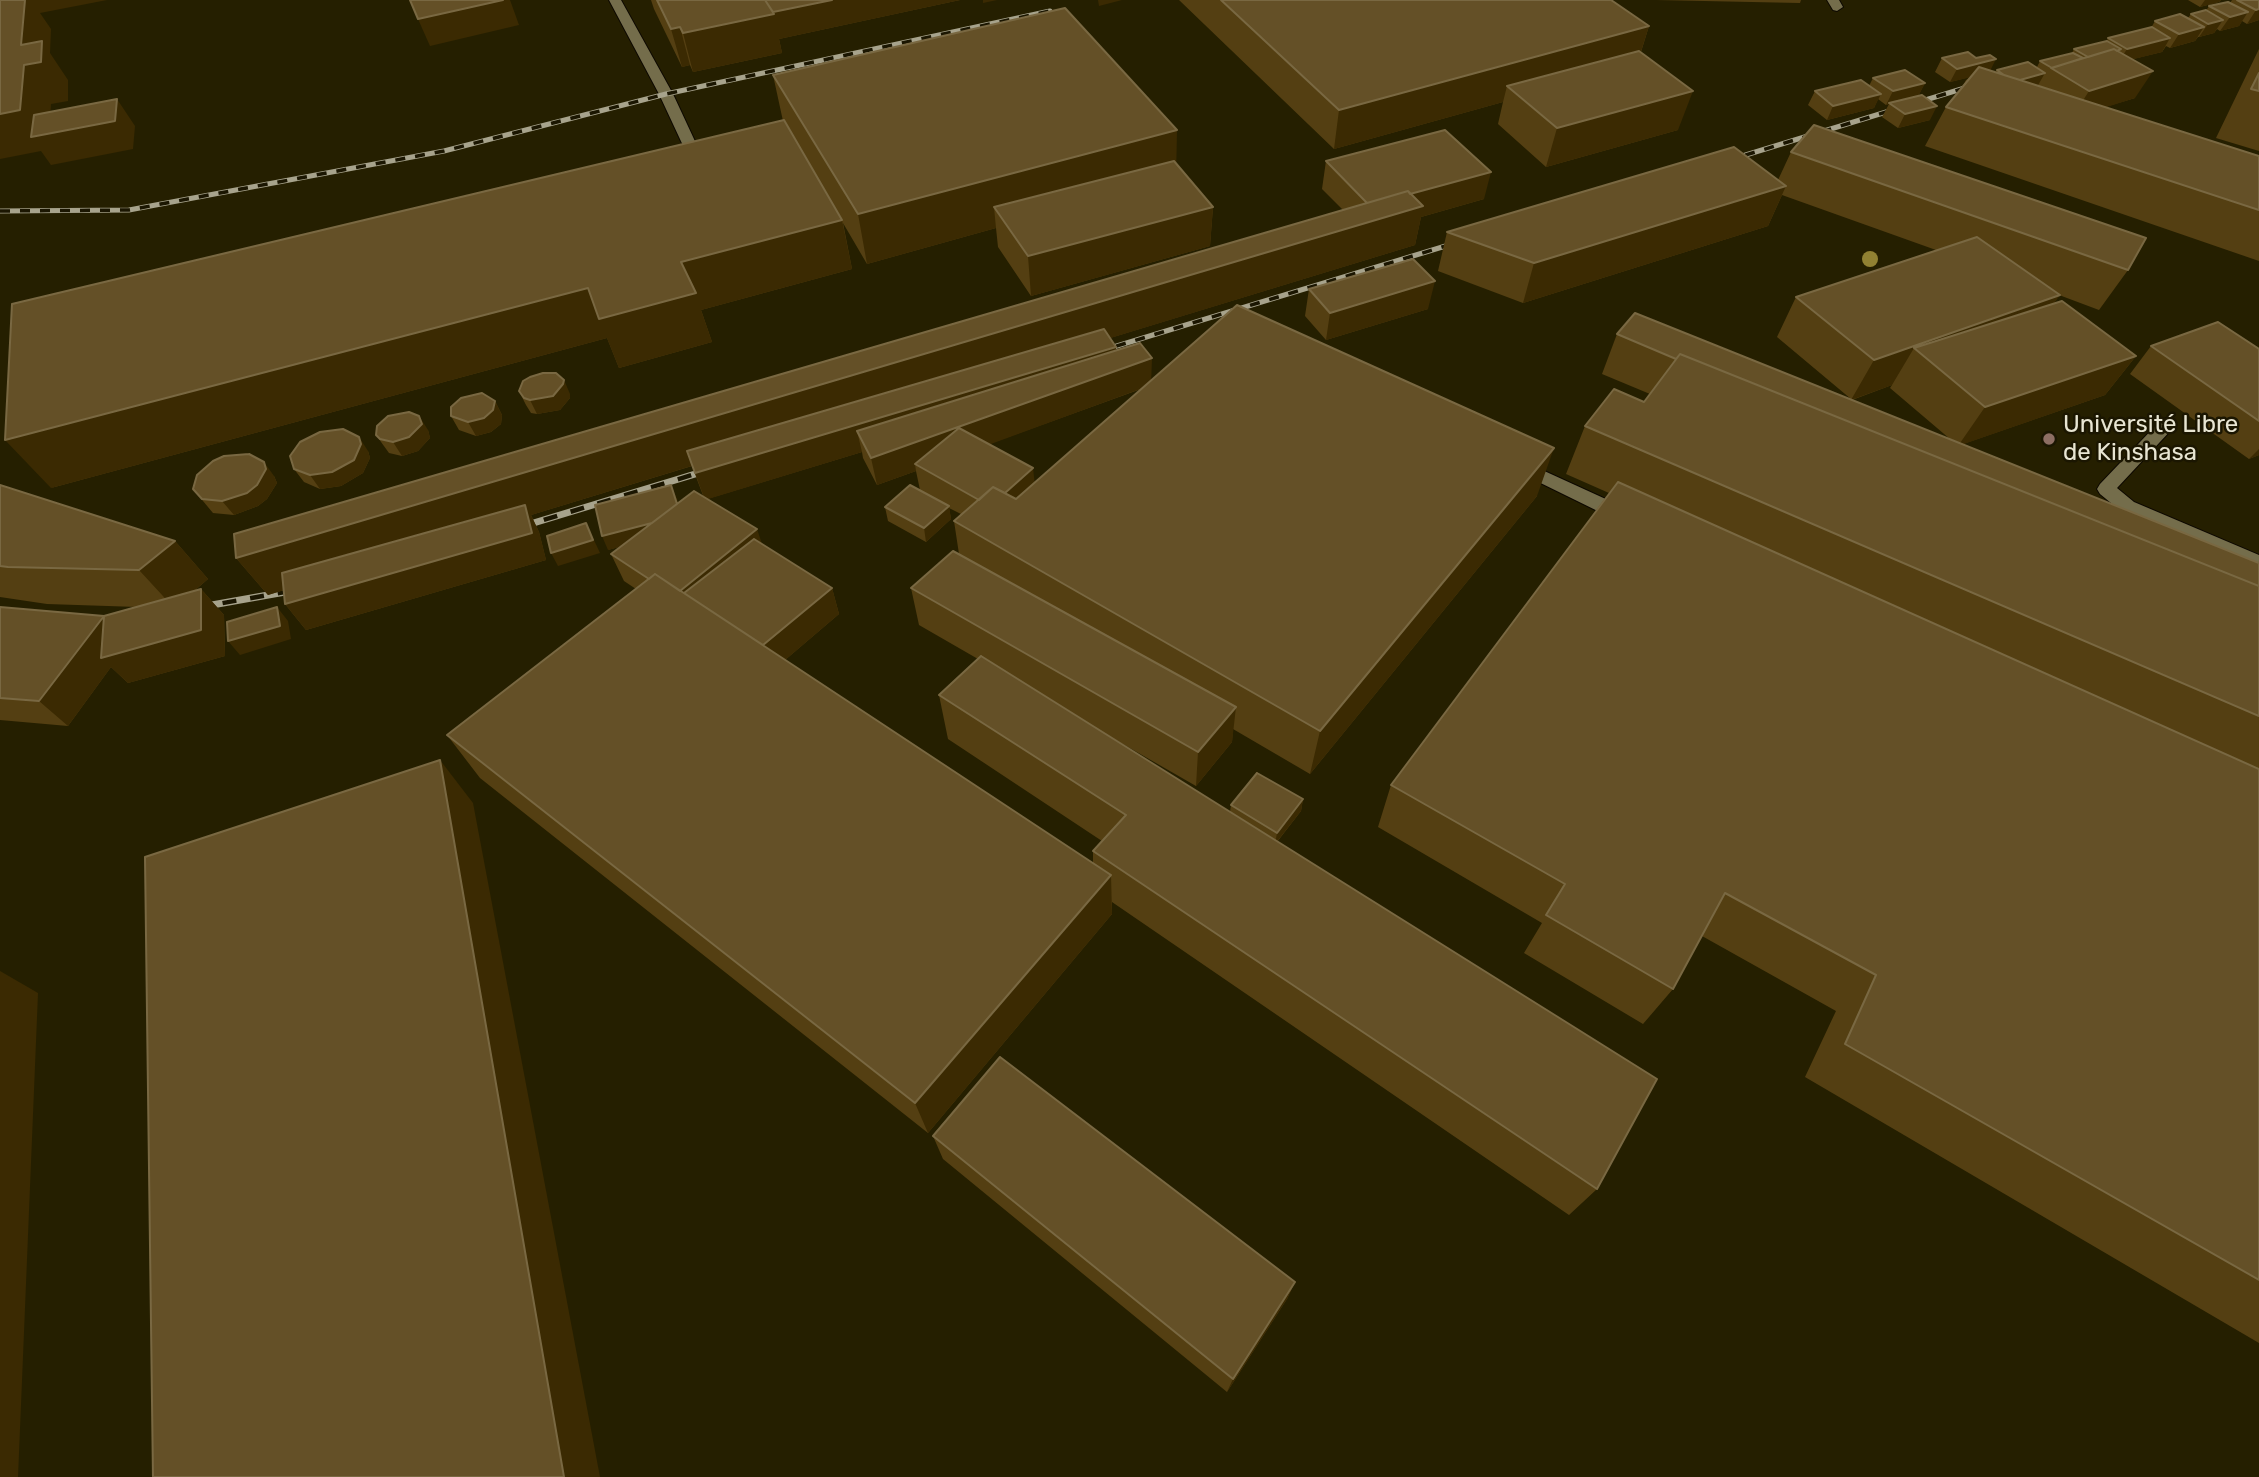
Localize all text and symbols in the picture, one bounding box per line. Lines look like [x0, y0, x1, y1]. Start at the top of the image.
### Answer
place label: Université Libre de Kinshasa [2063, 411, 2238, 467]
marker: Université Libre de Kinshasa [2041, 431, 2057, 447]

